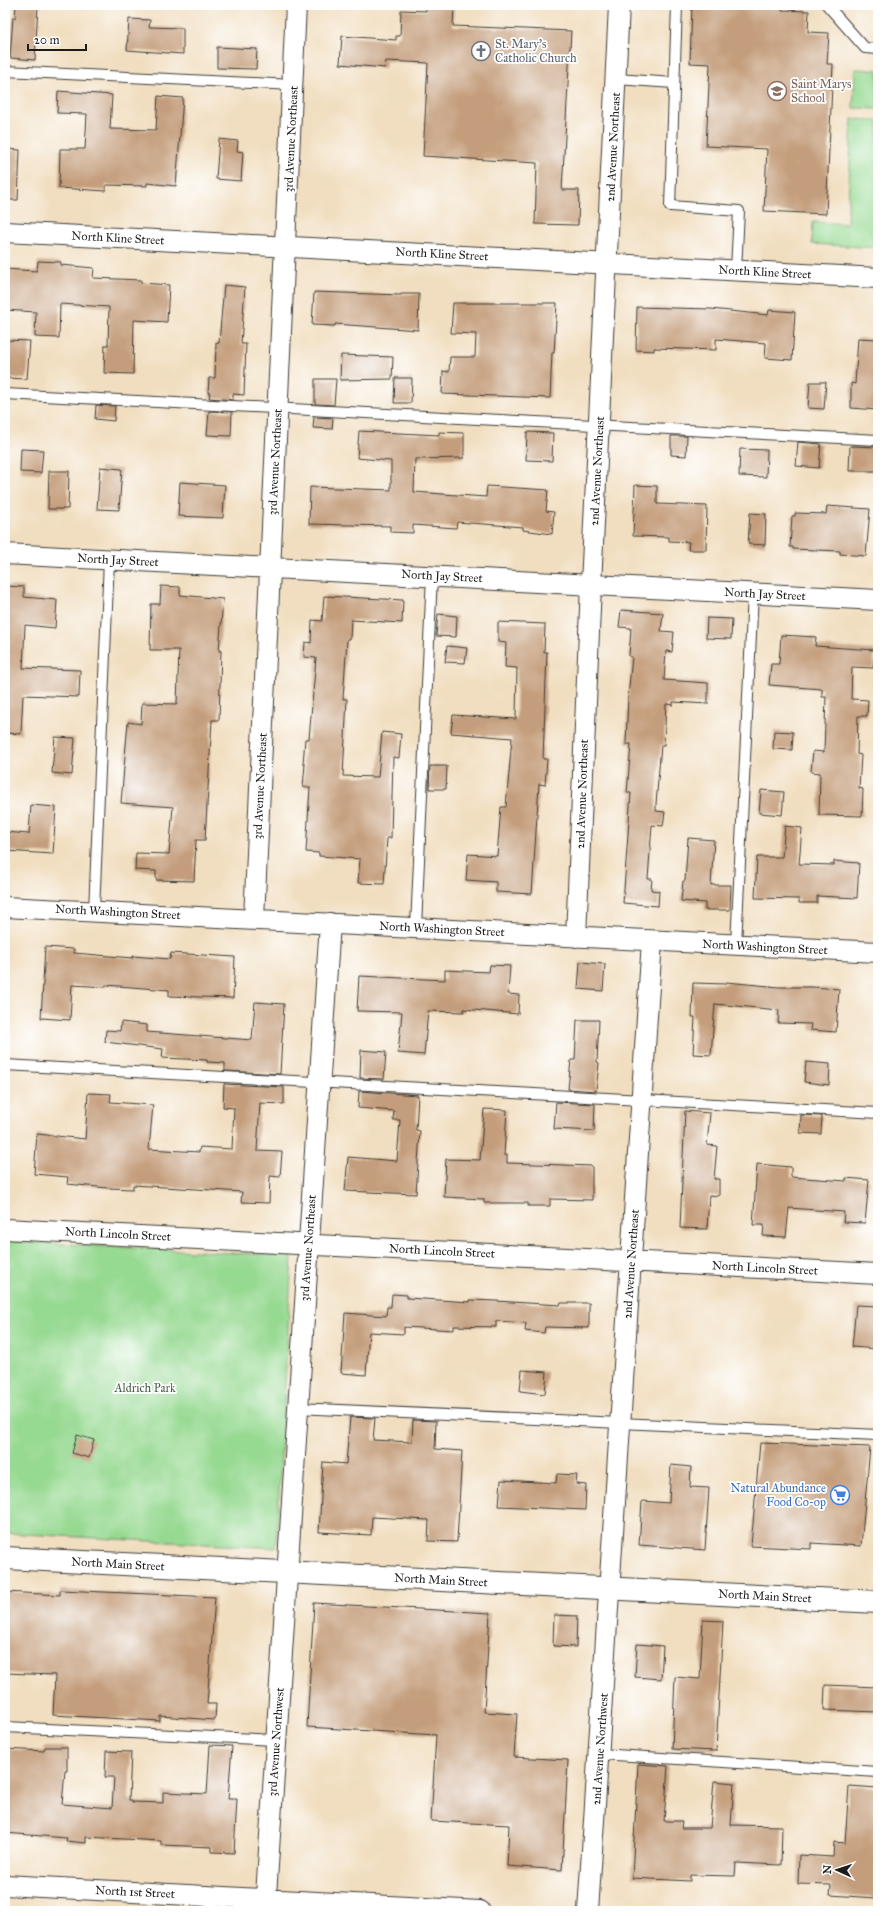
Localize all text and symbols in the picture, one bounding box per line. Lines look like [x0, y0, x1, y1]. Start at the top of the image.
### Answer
scale bar [28, 26, 86, 52]
text: 20 m [34, 33, 60, 47]
place label: St. Mary's Catholic Church [495, 37, 577, 65]
church icon: St. Mary's Catholic Church [470, 40, 492, 62]
place label: Saint Marys School [791, 77, 851, 105]
school or university icon: Saint Marys School [766, 80, 788, 102]
street label: 3rd Avenue Northeast [281, 85, 301, 193]
street label: 2nd Avenue Northeast [603, 91, 623, 202]
street label: North Kline Street [71, 229, 166, 247]
street label: North Kline Street [395, 245, 490, 263]
street label: North Kline Street [718, 263, 813, 281]
street label: 3rd Avenue Northeast [265, 408, 285, 516]
street label: 2nd Avenue Northeast [587, 415, 607, 526]
street label: North Jay Street [77, 551, 160, 570]
street label: North Jay Street [401, 567, 484, 586]
street label: North Jay Street [724, 585, 807, 604]
street label: 3rd Avenue Northeast [250, 732, 270, 840]
street label: 2nd Avenue Northeast [573, 738, 591, 849]
street label: North Washington Street [55, 902, 182, 923]
street label: North Washington Street [379, 919, 506, 940]
street label: North Washington Street [702, 937, 829, 958]
street label: 3rd Avenue Northeast [297, 1194, 319, 1302]
street label: 2nd Avenue Northeast [620, 1208, 642, 1319]
street label: North Lincoln Street [65, 1224, 172, 1244]
street label: North Lincoln Street [389, 1241, 496, 1261]
street label: North Lincoln Street [712, 1258, 819, 1278]
park label: Aldrich Park [113, 1381, 176, 1395]
place label: Natural Abundance Food Co-op [731, 1481, 826, 1509]
supermarket icon: Natural Abundance Food Co-op [829, 1484, 851, 1506]
street label: North Main Street [71, 1555, 166, 1573]
street label: North Main Street [394, 1571, 489, 1589]
street label: North Main Street [718, 1587, 813, 1605]
street label: 3rd Avenue Northwest [265, 1686, 287, 1797]
street label: 2nd Avenue Northwest [589, 1692, 611, 1806]
north arrow [817, 1850, 857, 1890]
text: N [821, 1864, 834, 1875]
street label: North 1st Street [95, 1883, 176, 1901]

